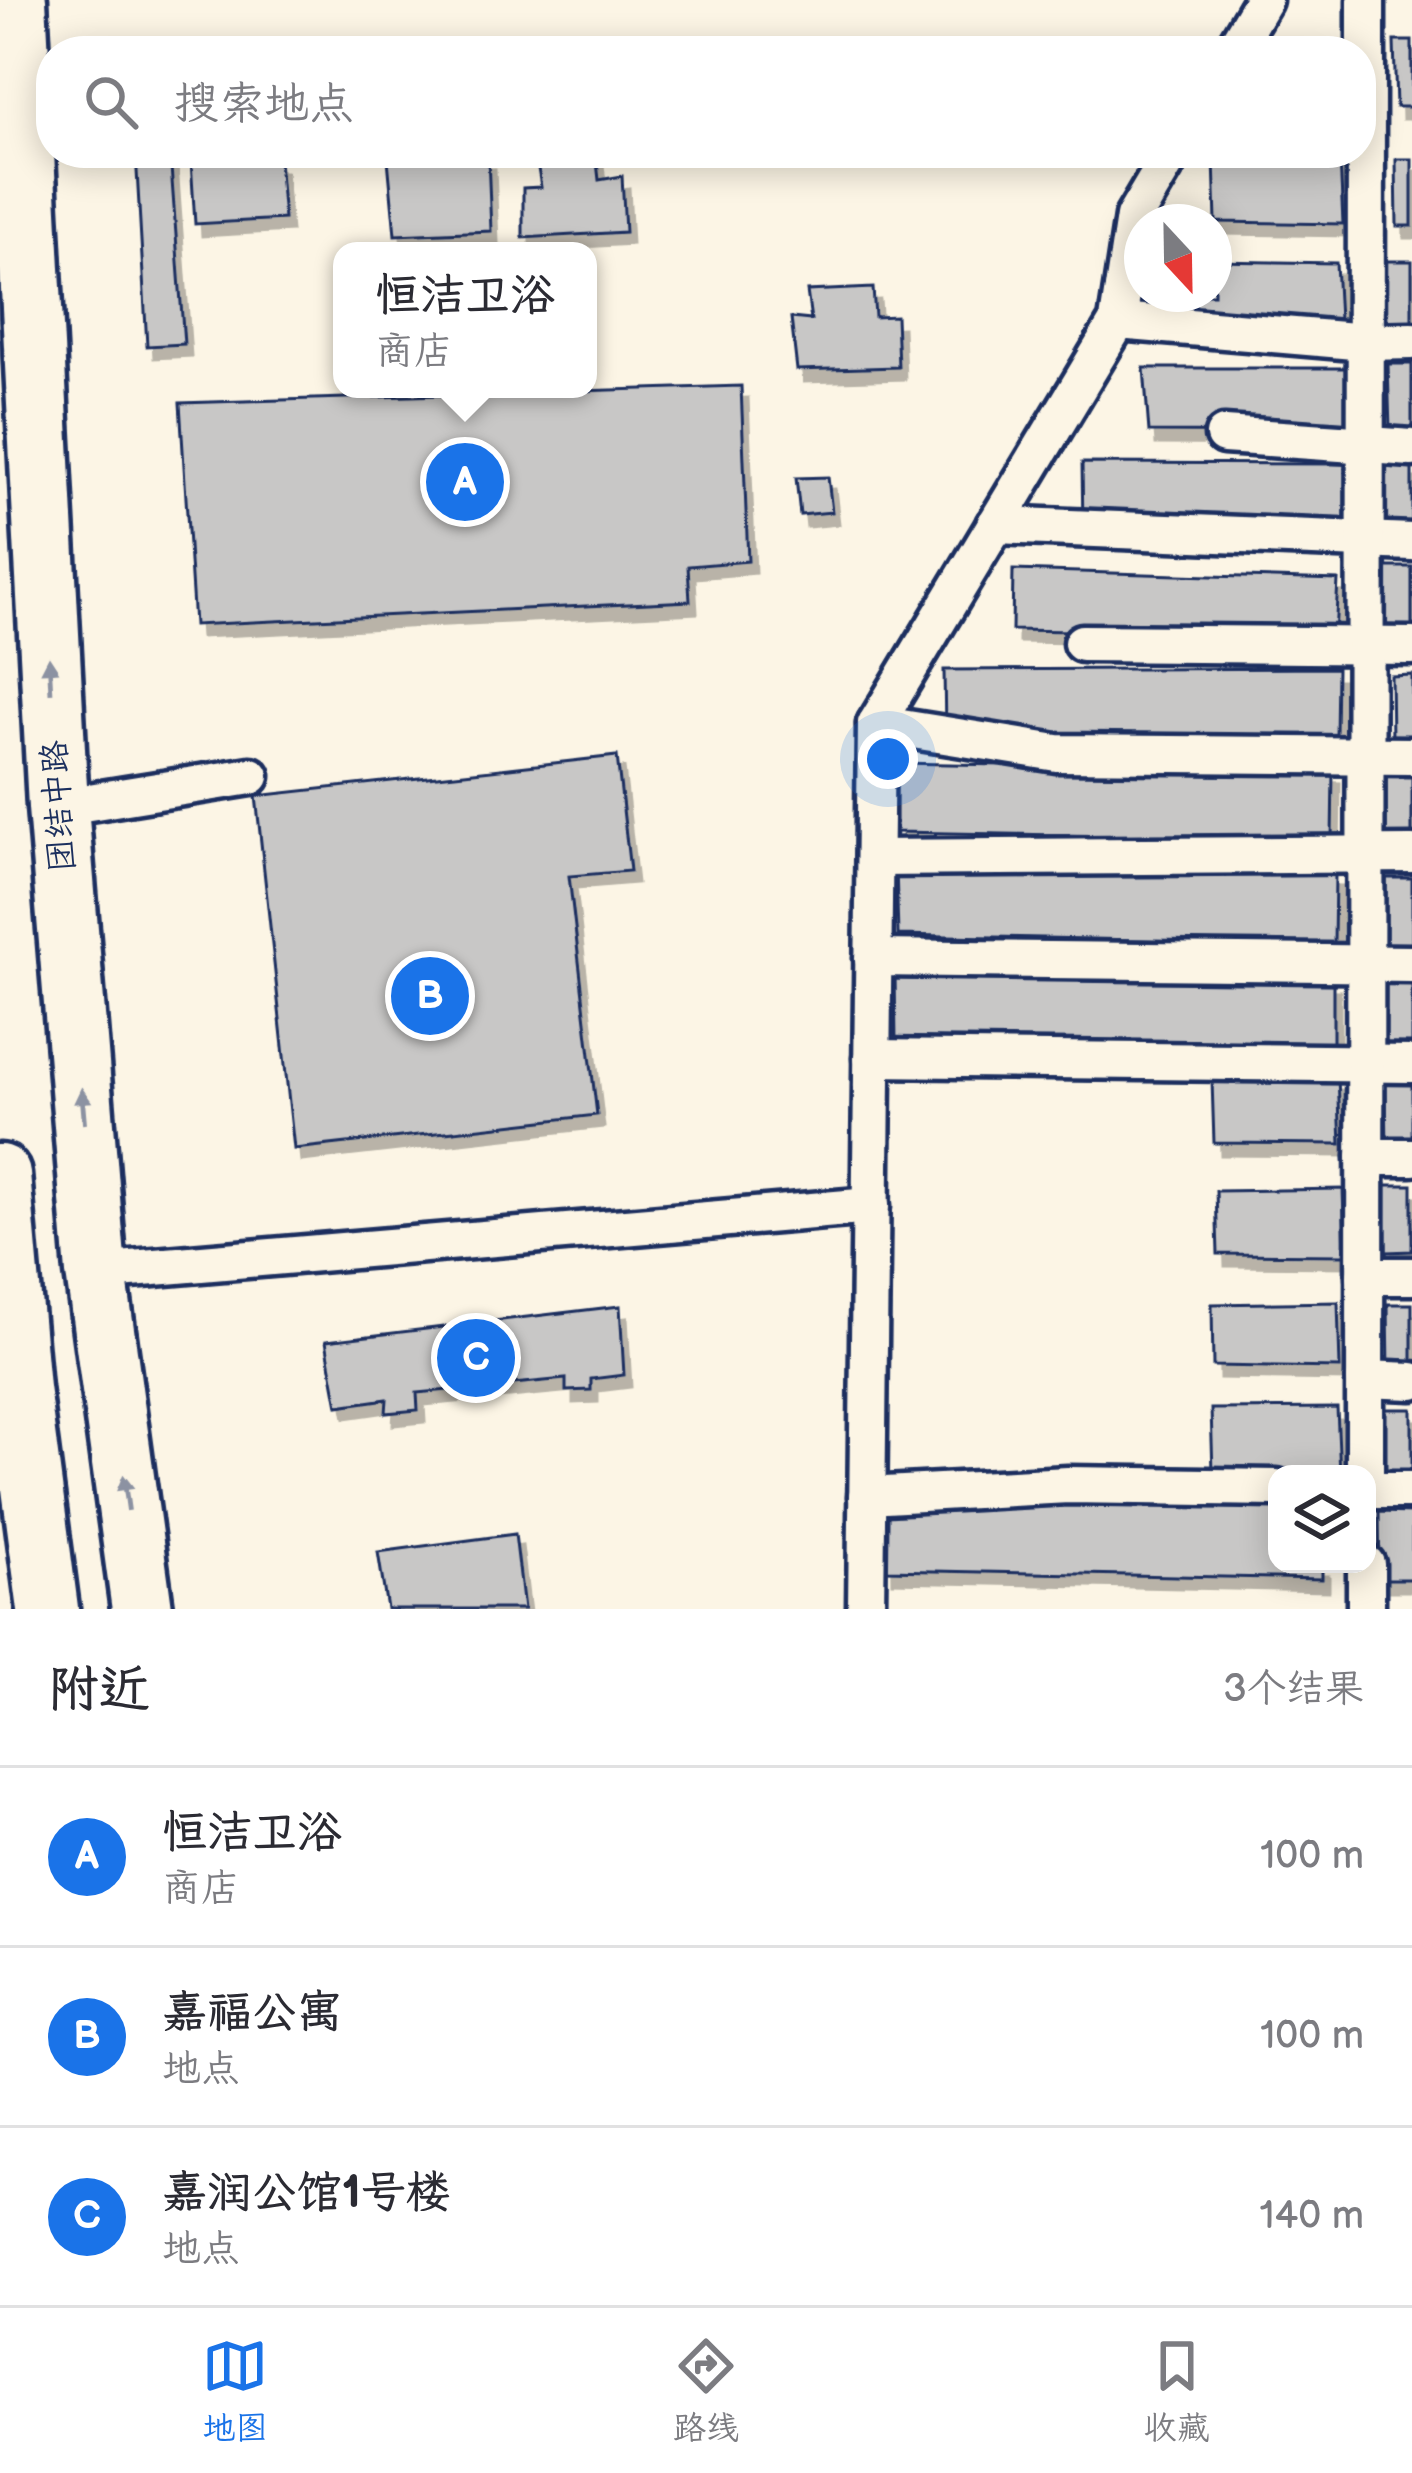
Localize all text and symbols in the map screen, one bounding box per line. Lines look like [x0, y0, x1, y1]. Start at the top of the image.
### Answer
search box [36, 36, 1376, 168]
icon: search [78, 69, 144, 135]
text: 搜索地点 [174, 77, 354, 132]
north arrow [1124, 204, 1232, 312]
popup [333, 242, 597, 398]
text: 恒洁卫浴 [375, 269, 555, 324]
text: 商店 [375, 329, 453, 376]
pin: A [426, 437, 504, 527]
one-way arrow [40, 655, 59, 693]
your location [858, 729, 918, 789]
street label: 团结中路 [34, 739, 84, 873]
pin: B [391, 951, 469, 1041]
one-way arrow [73, 1087, 92, 1124]
pin: C [437, 1313, 515, 1403]
map controls [1268, 1465, 1376, 1573]
button: layers [1268, 1465, 1376, 1573]
one-way arrow [116, 1474, 135, 1511]
text: 附近 [48, 1660, 150, 1721]
text: 3个结果 [1223, 1666, 1364, 1713]
text: 恒洁卫浴 [162, 1806, 342, 1861]
text: A [75, 1833, 99, 1880]
text: 100 m [1260, 1833, 1364, 1880]
text: 商店 [162, 1866, 240, 1913]
text: 嘉福公寓 [162, 1986, 342, 2041]
text: B [73, 2013, 101, 2060]
text: 100 m [1260, 2013, 1364, 2060]
text: 地点 [162, 2046, 240, 2093]
text: 嘉润公馆1号楼 [162, 2166, 451, 2221]
text: C [73, 2193, 101, 2240]
text: 140 m [1259, 2193, 1364, 2240]
text: 地点 [162, 2226, 240, 2273]
tab: 地图 [202, 2333, 268, 2449]
tab: 路线 [673, 2333, 739, 2449]
tab: 收藏 [1144, 2333, 1210, 2449]

